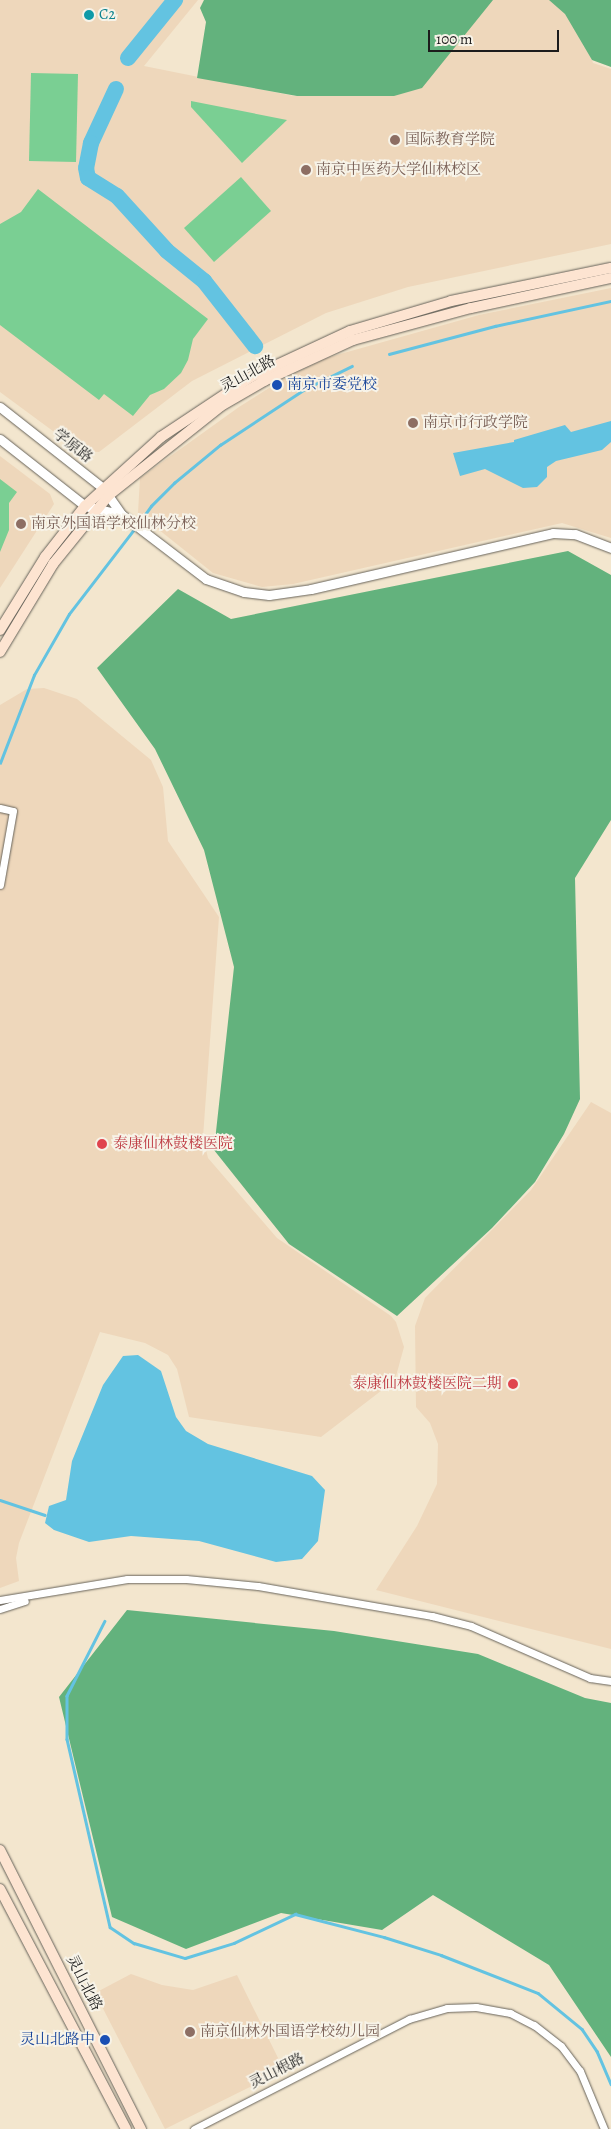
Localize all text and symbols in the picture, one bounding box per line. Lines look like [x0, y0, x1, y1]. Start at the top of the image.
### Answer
place label: C2 [99, 6, 116, 24]
marker: C2 [83, 9, 95, 21]
scale bar [431, 20, 562, 52]
text: 100 m [436, 29, 473, 49]
place label: 国际教育学院 [405, 131, 495, 149]
marker: 国际教育学院 [389, 134, 401, 146]
place label: 南京中医药大学仙林校区 [316, 161, 481, 179]
marker: 南京中医药大学仙林校区 [300, 164, 312, 176]
street label: 灵山北路 [217, 352, 279, 396]
place label: 南京市委党校 [287, 376, 377, 394]
marker: 南京市委党校 [271, 379, 283, 391]
place label: 南京市行政学院 [423, 414, 528, 432]
marker: 南京市行政学院 [407, 417, 419, 429]
street label: 学原路 [50, 425, 96, 467]
place label: 南京外国语学校仙林分校 [31, 515, 196, 533]
marker: 南京外国语学校仙林分校 [15, 518, 27, 530]
place label: 泰康仙林鼓楼医院 [113, 1135, 233, 1153]
marker: 泰康仙林鼓楼医院 [95, 1137, 109, 1151]
place label: 泰康仙林鼓楼医院二期 [352, 1375, 502, 1393]
marker: 泰康仙林鼓楼医院二期 [506, 1377, 520, 1391]
street label: 灵山北路 [62, 1952, 106, 2014]
place label: 南京仙林外国语学校幼儿园 [200, 2023, 380, 2041]
marker: 南京仙林外国语学校幼儿园 [184, 2026, 196, 2038]
place label: 灵山北路中 [20, 2031, 95, 2049]
marker: 灵山北路中 [99, 2034, 111, 2046]
street label: 灵山根路 [246, 2049, 308, 2093]

